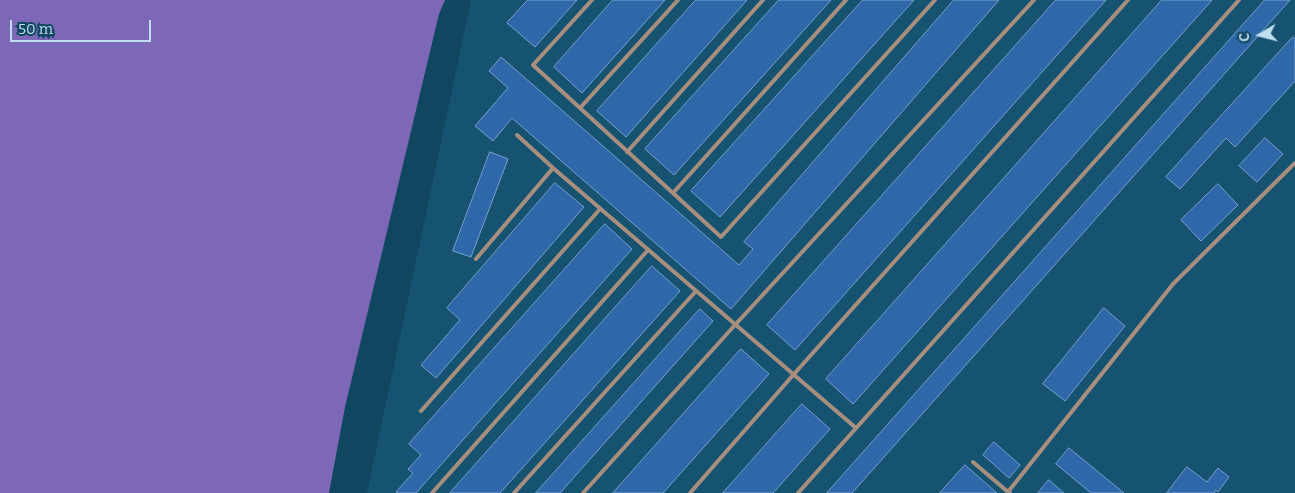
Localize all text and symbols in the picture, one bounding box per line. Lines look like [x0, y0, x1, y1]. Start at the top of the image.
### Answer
scale bar [12, 10, 154, 42]
north arrow [1235, 10, 1285, 60]
text: 50 m [18, 20, 53, 38]
text: С [1236, 32, 1254, 43]

